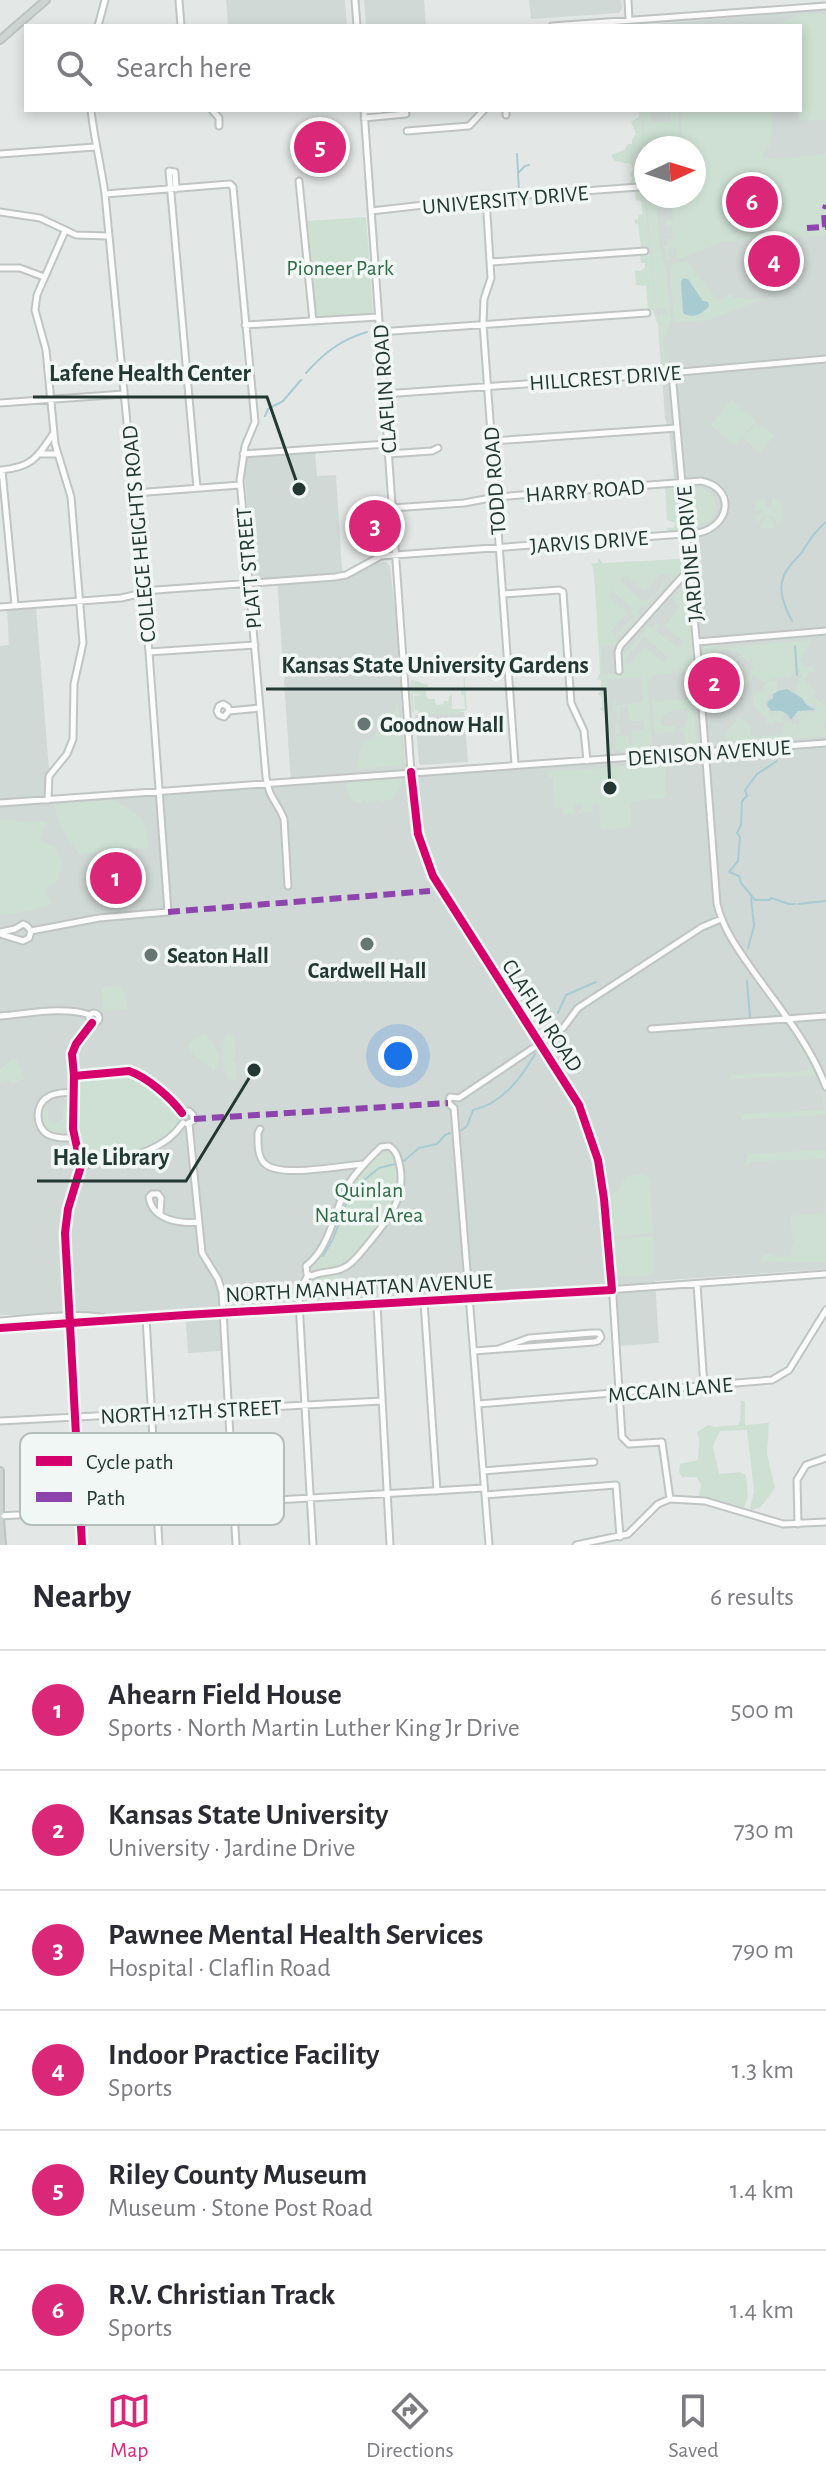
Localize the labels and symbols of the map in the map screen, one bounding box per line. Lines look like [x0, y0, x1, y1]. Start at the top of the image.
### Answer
pin: 5 [294, 117, 346, 177]
north arrow [634, 136, 706, 208]
pin: 6 [726, 172, 778, 232]
street label: UNIVERSITY DRIVE [421, 182, 589, 218]
pin: 4 [748, 231, 800, 291]
park label: Pioneer Park [286, 257, 394, 279]
street label: CLAFLIN ROAD [370, 324, 400, 454]
callout: Lafene Health Center [33, 349, 267, 397]
text: Lafene Health Center [49, 362, 252, 386]
street label: HILLCREST DRIVE [528, 362, 682, 394]
street label: COLLEGE HEIGHTS ROAD [119, 425, 159, 643]
street label: TODD ROAD [480, 426, 510, 536]
street label: HARRY ROAD [525, 476, 645, 506]
street label: JARDINE DRIVE [673, 485, 707, 623]
pin: 3 [349, 496, 401, 556]
street label: PLATT STREET [233, 506, 265, 630]
street label: JARVIS DRIVE [529, 527, 649, 557]
callout: Kansas State University Gardens [266, 641, 605, 689]
pin: 2 [688, 653, 740, 713]
text: Kansas State University Gardens [281, 654, 589, 678]
place label: Goodnow Hall [380, 714, 504, 736]
marker: Goodnow Hall [355, 715, 373, 733]
street label: DENISON AVENUE [627, 736, 792, 770]
pin: 1 [90, 848, 142, 908]
marker: Cardwell Hall [358, 935, 376, 953]
place label: Seaton Hall [167, 945, 269, 967]
marker: Seaton Hall [142, 946, 160, 964]
street label: CLAFLIN ROAD [498, 955, 587, 1076]
place label: Cardwell Hall [308, 960, 426, 982]
your location [378, 1036, 418, 1076]
callout: Hale Library [37, 1133, 186, 1181]
text: Hale Library [53, 1146, 170, 1170]
park label: Quinlan Natural Area [315, 1179, 423, 1226]
street label: NORTH MANHATTAN AVENUE [225, 1270, 494, 1306]
street label: MCCAIN LANE [607, 1374, 734, 1406]
street label: NORTH 12TH STREET [100, 1396, 282, 1428]
legend [20, 1433, 284, 1525]
text: Cycle path [86, 1451, 174, 1473]
text: Path [86, 1487, 126, 1509]

